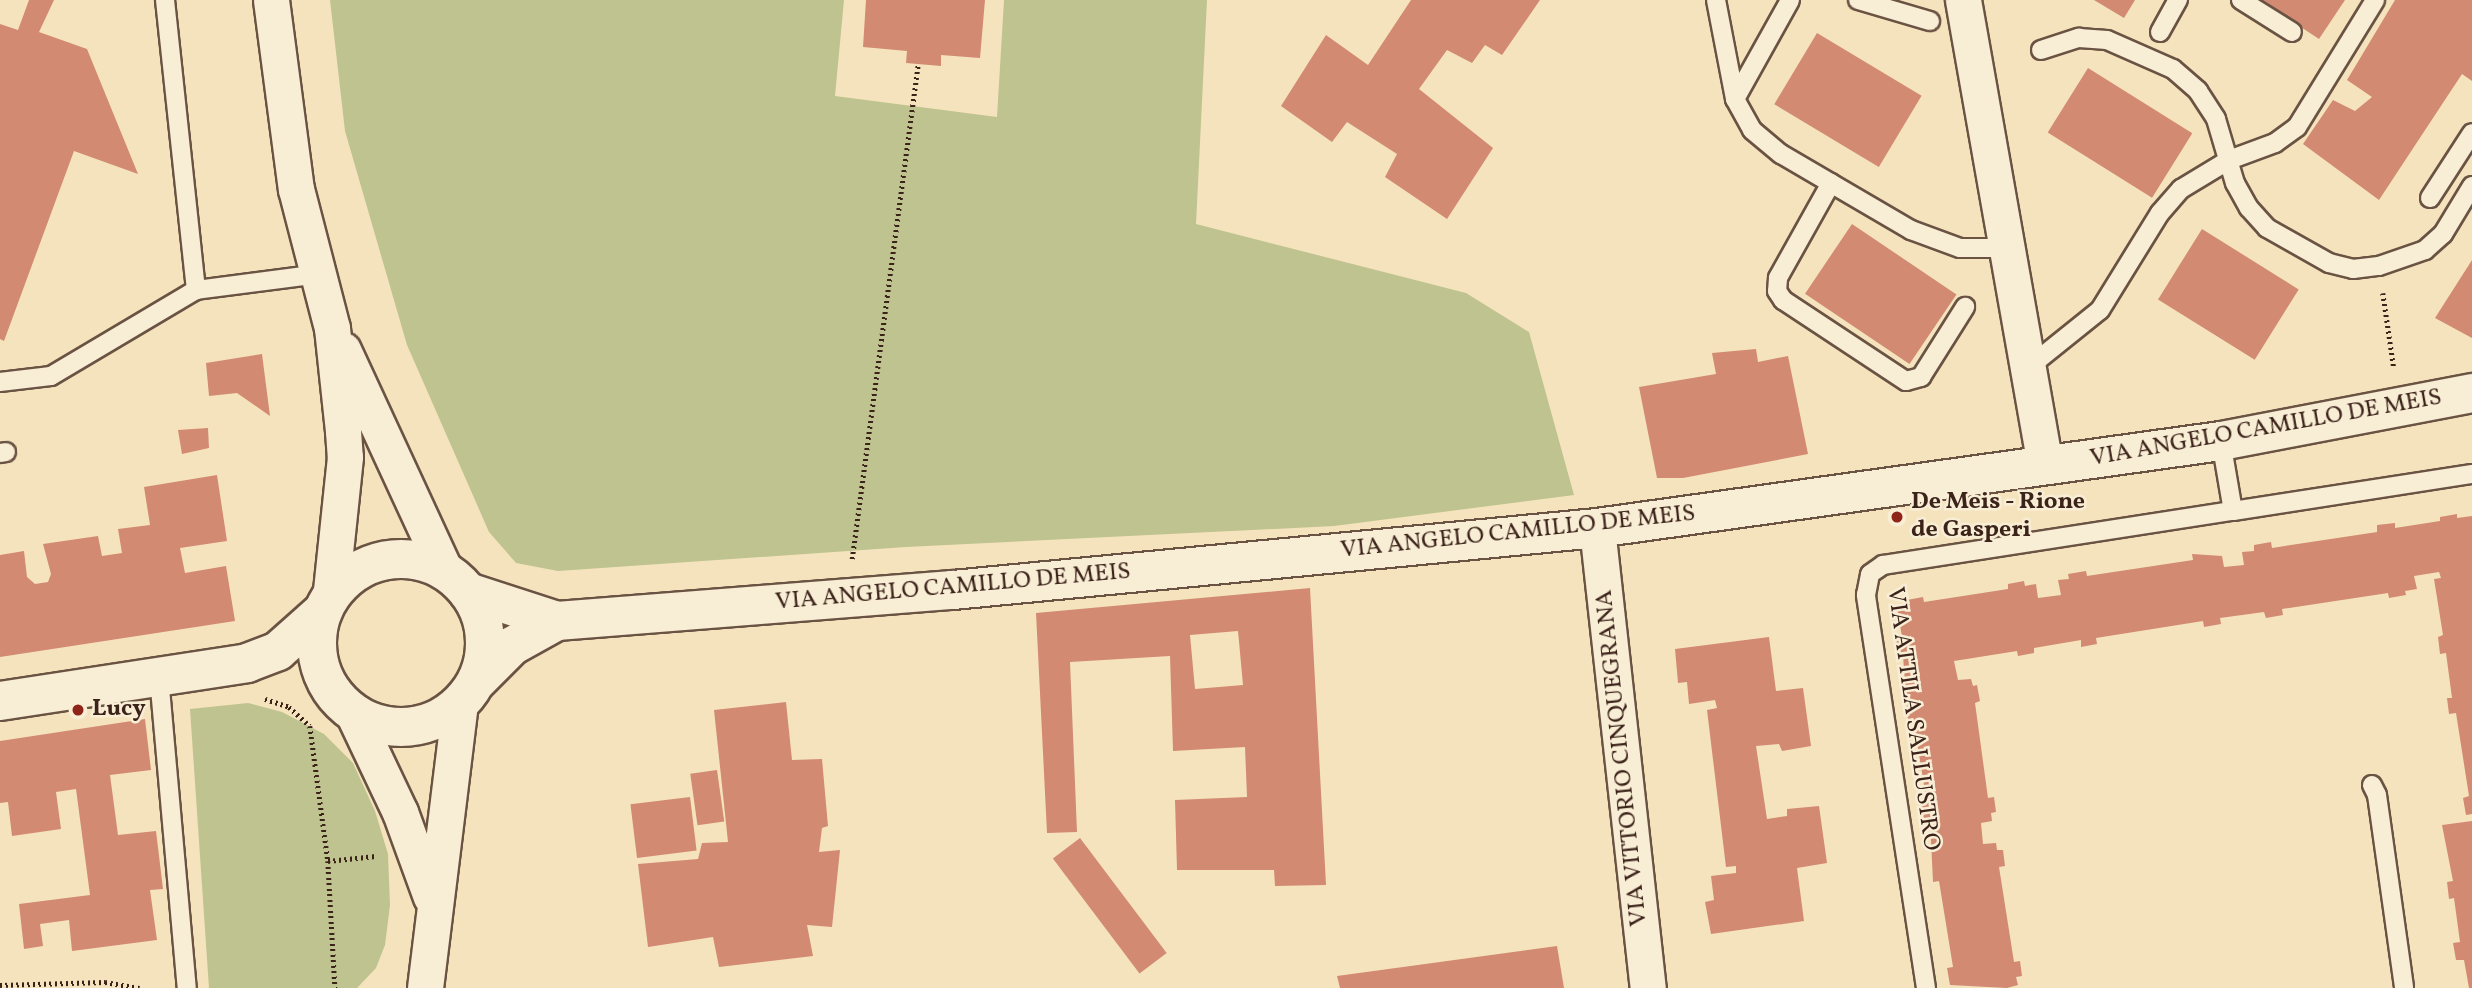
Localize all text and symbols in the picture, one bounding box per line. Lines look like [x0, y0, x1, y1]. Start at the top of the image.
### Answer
street label: VIA ANGELO CAMILLO DE MEIS [2088, 384, 2444, 474]
place label: De Meis - Rione de Gasperi [1911, 489, 2086, 545]
street label: VIA ANGELO CAMILLO DE MEIS [1339, 500, 1697, 566]
marker: De Meis - Rione de Gasperi [1889, 509, 1905, 525]
street label: VIA ANGELO CAMILLO DE MEIS [774, 558, 1132, 618]
street label: VIA ATTILA SALLUSTRO [1879, 585, 1945, 853]
street label: VIA VITTORIO CINQUEGRANA [1591, 588, 1655, 928]
place label: Lucy [92, 696, 146, 724]
marker: Lucy [70, 702, 86, 718]

